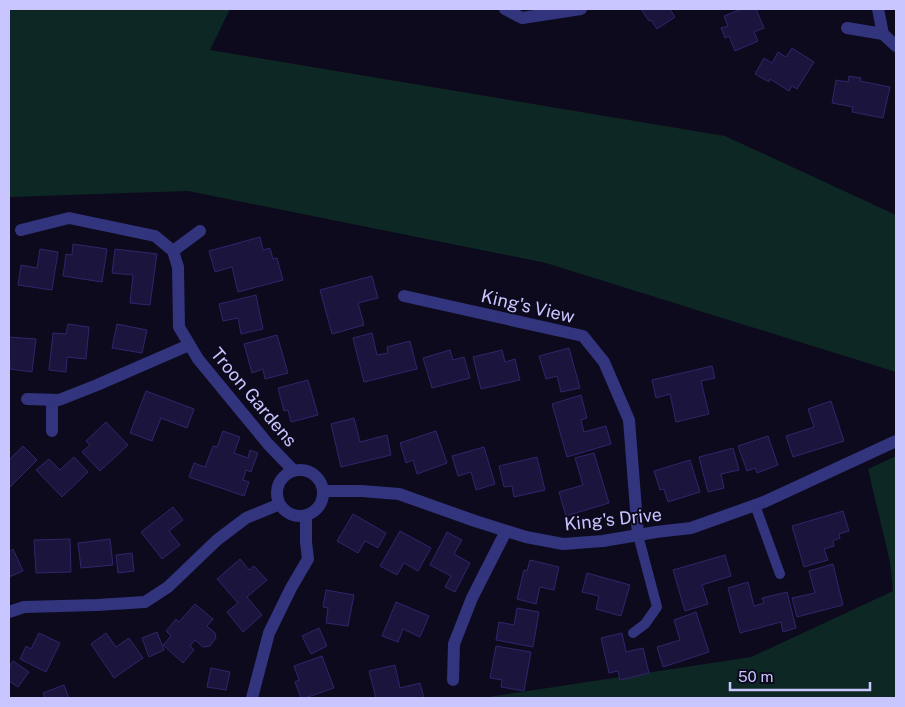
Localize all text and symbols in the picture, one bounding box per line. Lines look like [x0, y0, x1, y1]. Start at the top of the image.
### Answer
street label: King's View [479, 285, 577, 327]
street label: Troon Gardens [207, 343, 301, 451]
street label: King's Drive [563, 503, 663, 535]
scale bar [730, 660, 870, 692]
text: 50 m [738, 668, 773, 685]

